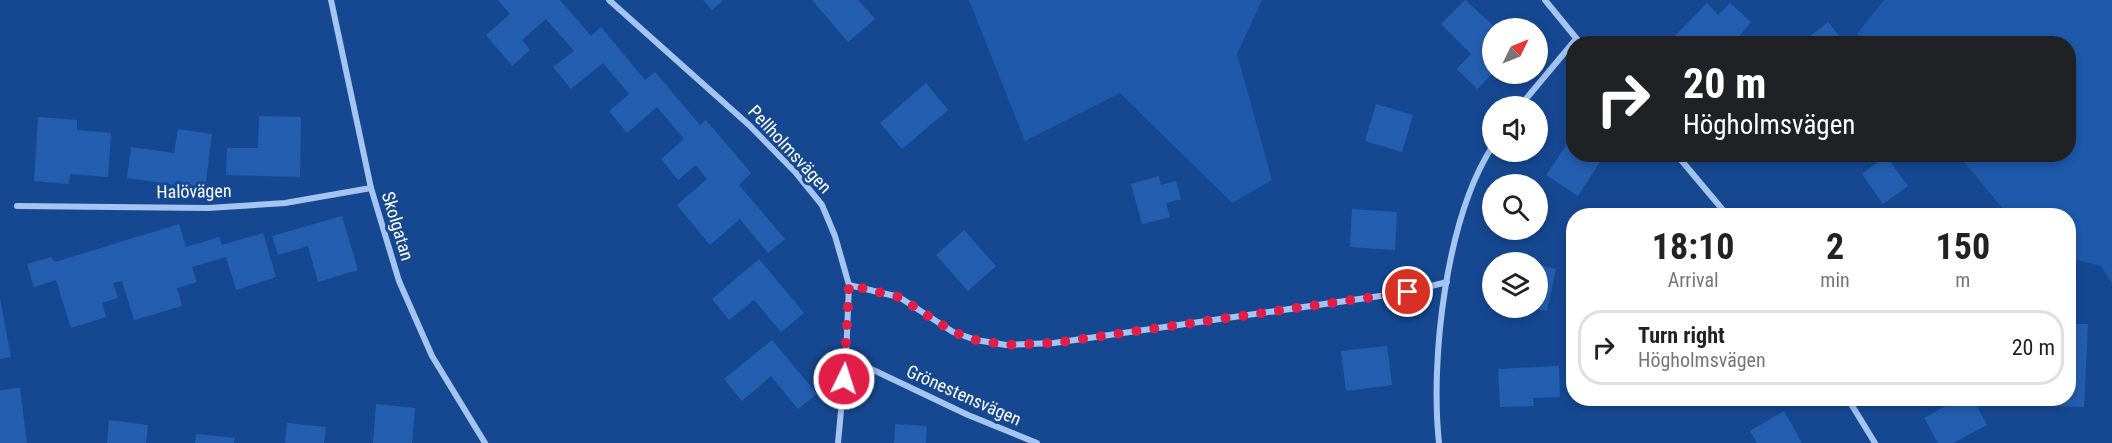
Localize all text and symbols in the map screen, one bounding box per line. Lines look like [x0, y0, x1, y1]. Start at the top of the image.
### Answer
north arrow [1482, 18, 1548, 84]
map controls [1482, 18, 1548, 318]
text: 20 m [1683, 59, 1766, 108]
icon: right [1584, 60, 1662, 138]
button: sound [1482, 96, 1548, 162]
street label: Pellholmsvägen [744, 101, 836, 197]
text: Högholmsvägen [1683, 109, 1855, 141]
button: search [1482, 174, 1548, 240]
street label: Halövägen [156, 180, 232, 202]
street label: Skolgatan [378, 189, 418, 263]
text: 18:10 [1652, 226, 1734, 268]
text: 2 [1826, 226, 1844, 268]
text: 150 [1936, 226, 1990, 268]
button: layers [1482, 252, 1548, 318]
pin [1382, 266, 1433, 317]
text: Arrival [1668, 268, 1719, 292]
text: min [1820, 268, 1850, 292]
text: m [1955, 268, 1970, 292]
icon: arrive [1391, 275, 1424, 308]
text: Turn right [1638, 323, 1725, 348]
icon: right [1587, 331, 1620, 364]
text: 20 m [2012, 335, 2055, 360]
position arrow [812, 347, 876, 411]
text: Högholmsvägen [1638, 348, 1766, 372]
street label: Grönestensvägen [903, 360, 1025, 430]

